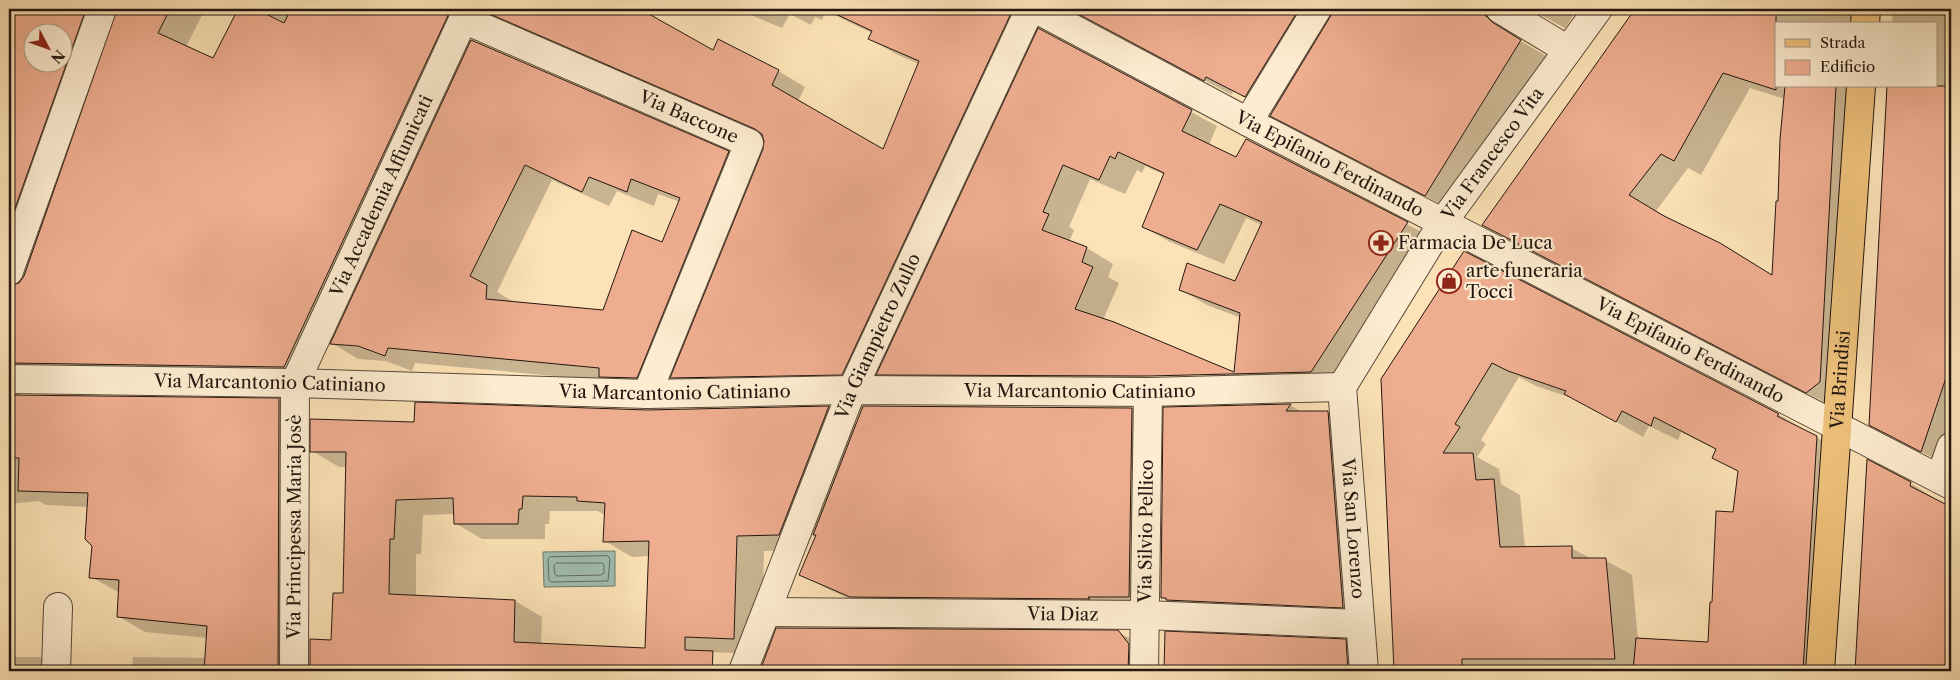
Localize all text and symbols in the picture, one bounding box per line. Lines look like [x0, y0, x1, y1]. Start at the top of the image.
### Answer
north arrow [22, 22, 72, 72]
legend [1775, 22, 1938, 88]
text: Strada [1820, 33, 1866, 52]
text: N [47, 46, 69, 67]
text: Edificio [1820, 57, 1875, 76]
street label: Via Francesco Vita [1437, 83, 1549, 225]
street label: Via Baccone [635, 85, 742, 148]
street label: Via Accademia Affumicati [325, 91, 438, 301]
street label: Via Epifanio Ferdinando [1231, 106, 1427, 222]
pharmacy icon: Farmacia De Luca [1368, 230, 1394, 256]
place label: Farmacia De Luca [1398, 232, 1553, 254]
street label: Via Giampietro Zullo [830, 250, 925, 423]
place label: arte funeraria Tocci [1466, 260, 1583, 303]
shop icon: arte funeraria Tocci [1436, 268, 1462, 294]
street label: Via Epifanio Ferdinando [1591, 292, 1788, 408]
street label: Via Brindisi [1826, 329, 1855, 431]
street label: Via Marcantonio Catiniano [153, 370, 386, 397]
street label: Via Marcantonio Catiniano [558, 380, 791, 405]
street label: Via Marcantonio Catiniano [963, 380, 1196, 403]
street label: Via Principessa Maria Josè [283, 415, 306, 640]
street label: Via San Lorenzo [1336, 457, 1369, 600]
street label: Via Silvio Pellico [1134, 459, 1158, 604]
street label: Via Diaz [1026, 603, 1099, 626]

